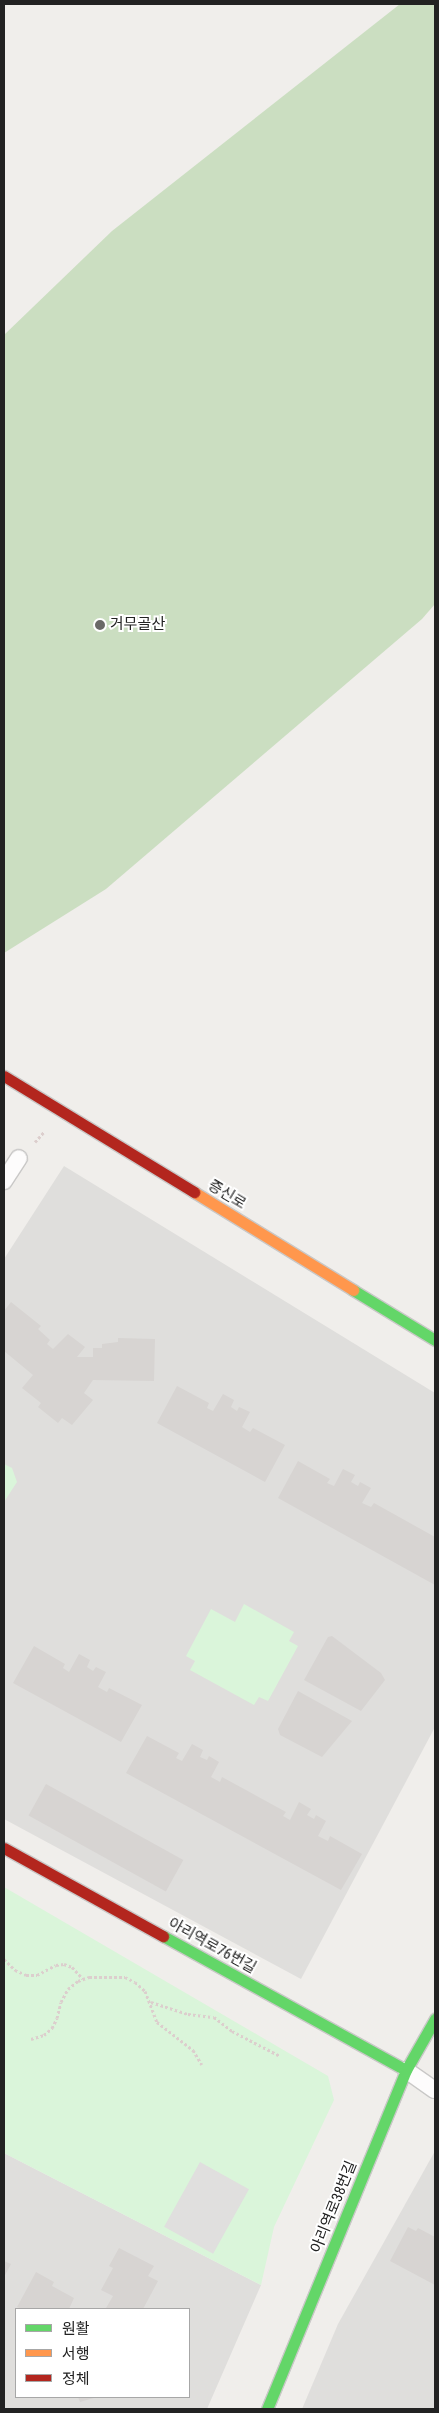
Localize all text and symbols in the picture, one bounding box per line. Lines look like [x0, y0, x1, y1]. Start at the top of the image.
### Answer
place label: 거무골산 [110, 616, 165, 634]
marker: 거무골산 [94, 619, 106, 631]
street label: 증신로 [205, 1177, 249, 1213]
street label: 아리역로76번길 [165, 1914, 259, 1978]
street label: 아리역로38번길 [307, 2158, 361, 2256]
legend [15, 2308, 190, 2398]
text: 원활 [62, 2320, 90, 2338]
text: 서행 [62, 2345, 90, 2363]
text: 정체 [62, 2370, 90, 2388]

